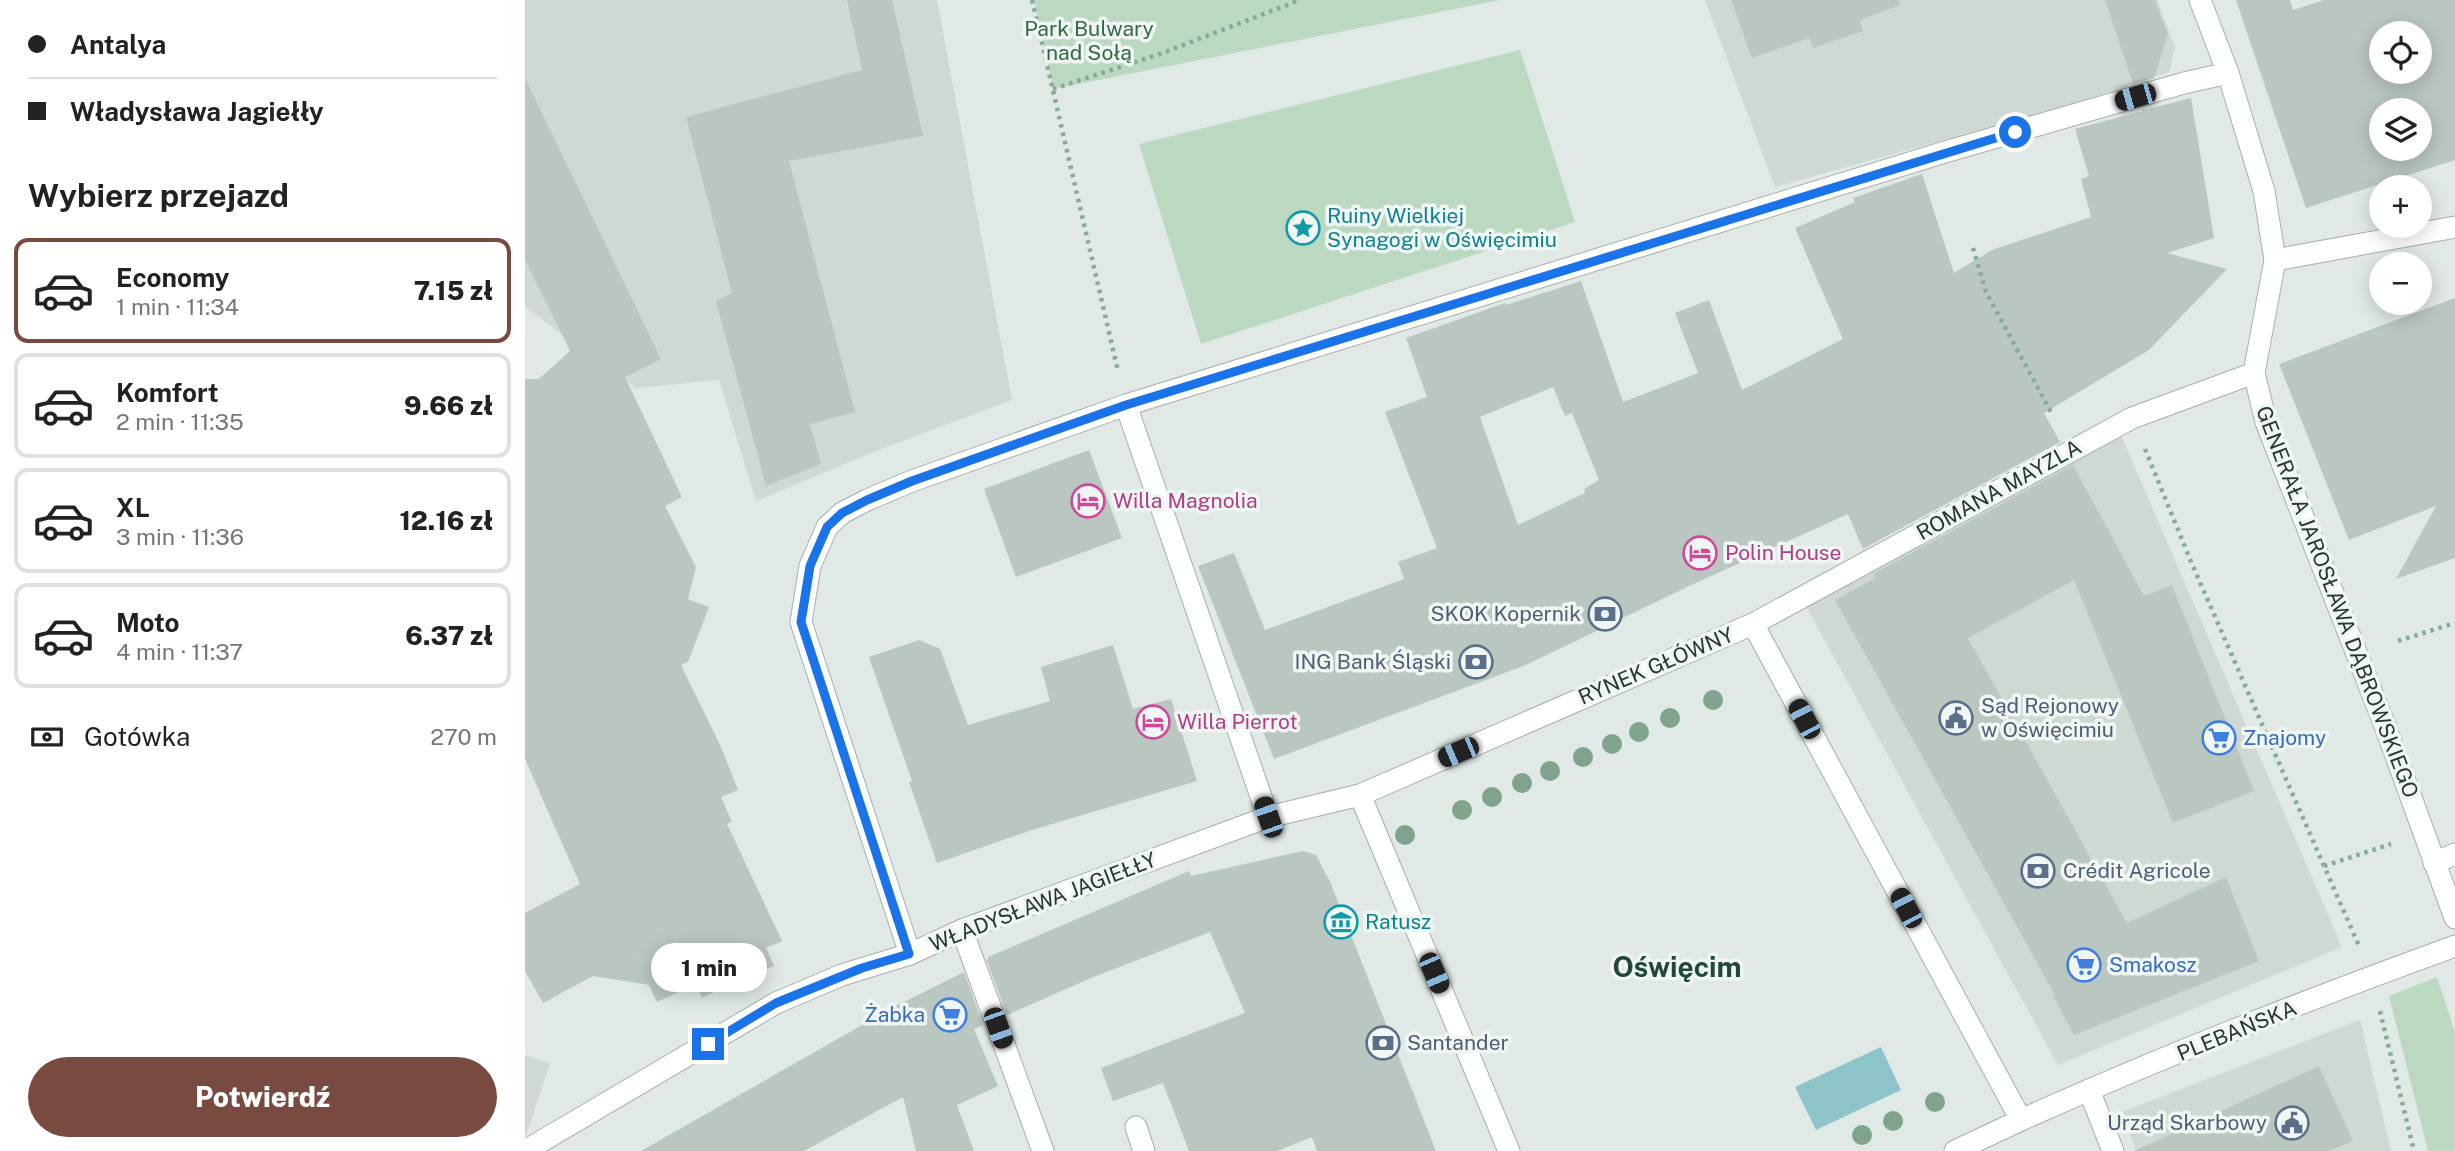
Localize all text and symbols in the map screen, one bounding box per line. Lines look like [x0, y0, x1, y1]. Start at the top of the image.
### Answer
park label: Park Bulwary nad Sołą [1024, 16, 1154, 65]
map controls [2369, 21, 2432, 315]
button: locate [2369, 21, 2432, 84]
text: Antalya [70, 29, 166, 60]
car [2112, 81, 2159, 113]
text: Władysława Jagiełły [70, 96, 324, 127]
button: layers [2369, 98, 2432, 161]
route start [1999, 116, 2031, 148]
button: + [2369, 175, 2432, 238]
text: Wybierz przejazd [28, 177, 289, 214]
place label: Ruiny Wielkiej Synagogi w Oświęcimiu [1327, 203, 1557, 252]
place icon: Ruiny Wielkiej Synagogi w Oświęcimiu [1284, 209, 1322, 247]
button: − [2369, 252, 2432, 315]
icon: car [32, 259, 95, 322]
text: Economy [116, 262, 229, 293]
text: 7.15 zł [414, 275, 493, 306]
text: 1 min · 11:34 [116, 293, 239, 320]
icon: car [32, 374, 95, 437]
text: Komfort [116, 377, 218, 408]
text: 9.66 zł [404, 390, 493, 421]
street label: GENERAŁA JAROSŁAWA DĄBROWSKIEGO [2251, 402, 2424, 801]
text: 2 min · 11:35 [116, 408, 244, 435]
street label: ROMANA MAYZLA [1912, 434, 2085, 545]
hotel icon: Willa Magnolia [1069, 482, 1107, 520]
place label: Willa Magnolia [1113, 488, 1258, 513]
icon: car [32, 489, 95, 552]
text: XL [116, 492, 150, 523]
text: 12.16 zł [399, 505, 493, 536]
text: 3 min · 11:36 [116, 523, 244, 550]
hotel icon: Polin House [1681, 534, 1719, 572]
place label: Polin House [1725, 540, 1841, 565]
bank icon: SKOK Kopernik [1586, 595, 1624, 633]
place label: SKOK Kopernik [1430, 601, 1581, 626]
icon: car [32, 604, 95, 667]
text: Moto [116, 607, 179, 638]
text: 6.37 zł [405, 620, 493, 651]
street label: RYNEK GŁÓWNY [1575, 622, 1737, 709]
text: 4 min · 11:37 [116, 638, 243, 665]
bank icon: ING Bank Śląski [1457, 643, 1495, 681]
place label: ING Bank Śląski [1295, 649, 1451, 674]
place label: Sąd Rejonowy w Oświęcimiu [1981, 693, 2119, 742]
car [1785, 696, 1824, 742]
public building icon: Sąd Rejonowy w Oświęcimiu [1937, 699, 1975, 737]
hotel icon: Willa Pierrot [1134, 703, 1172, 741]
place label: Willa Pierrot [1177, 709, 1298, 734]
icon: cash [28, 718, 66, 756]
supermarket icon: Znajomy [2200, 719, 2238, 757]
text: Gotówka [84, 721, 190, 752]
text: 270 m [430, 723, 497, 750]
place label: Znajomy [2243, 725, 2326, 750]
car [1435, 734, 1482, 770]
car [1252, 794, 1285, 840]
street label: WŁADYSŁAWA JAGIEŁŁY [926, 847, 1160, 956]
bank icon: Crédit Agricole [2019, 852, 2057, 890]
place label: Crédit Agricole [2063, 858, 2211, 883]
car [1887, 885, 1926, 931]
museum icon: Ratusz [1322, 903, 1360, 941]
place label: Ratusz [1365, 909, 1431, 934]
callout: 1 min [650, 942, 766, 992]
supermarket icon: Smakosz [2065, 946, 2103, 984]
car [1417, 950, 1452, 996]
district label: Oświęcim [1612, 950, 1742, 983]
place label: Smakosz [2109, 952, 2197, 977]
text: 1 min [681, 954, 737, 981]
street label: PLEBAŃSKA [2173, 995, 2300, 1066]
supermarket icon: Żabka [931, 996, 969, 1034]
place label: Żabka [864, 1002, 925, 1027]
car [981, 1005, 1016, 1051]
bank icon: Santander [1364, 1024, 1402, 1062]
route end [692, 1028, 724, 1060]
place label: Santander [1407, 1030, 1509, 1055]
button: Potwierdź [28, 1057, 497, 1137]
public building icon: Urząd Skarbowy [2273, 1104, 2311, 1142]
place label: Urząd Skarbowy [2107, 1110, 2267, 1135]

